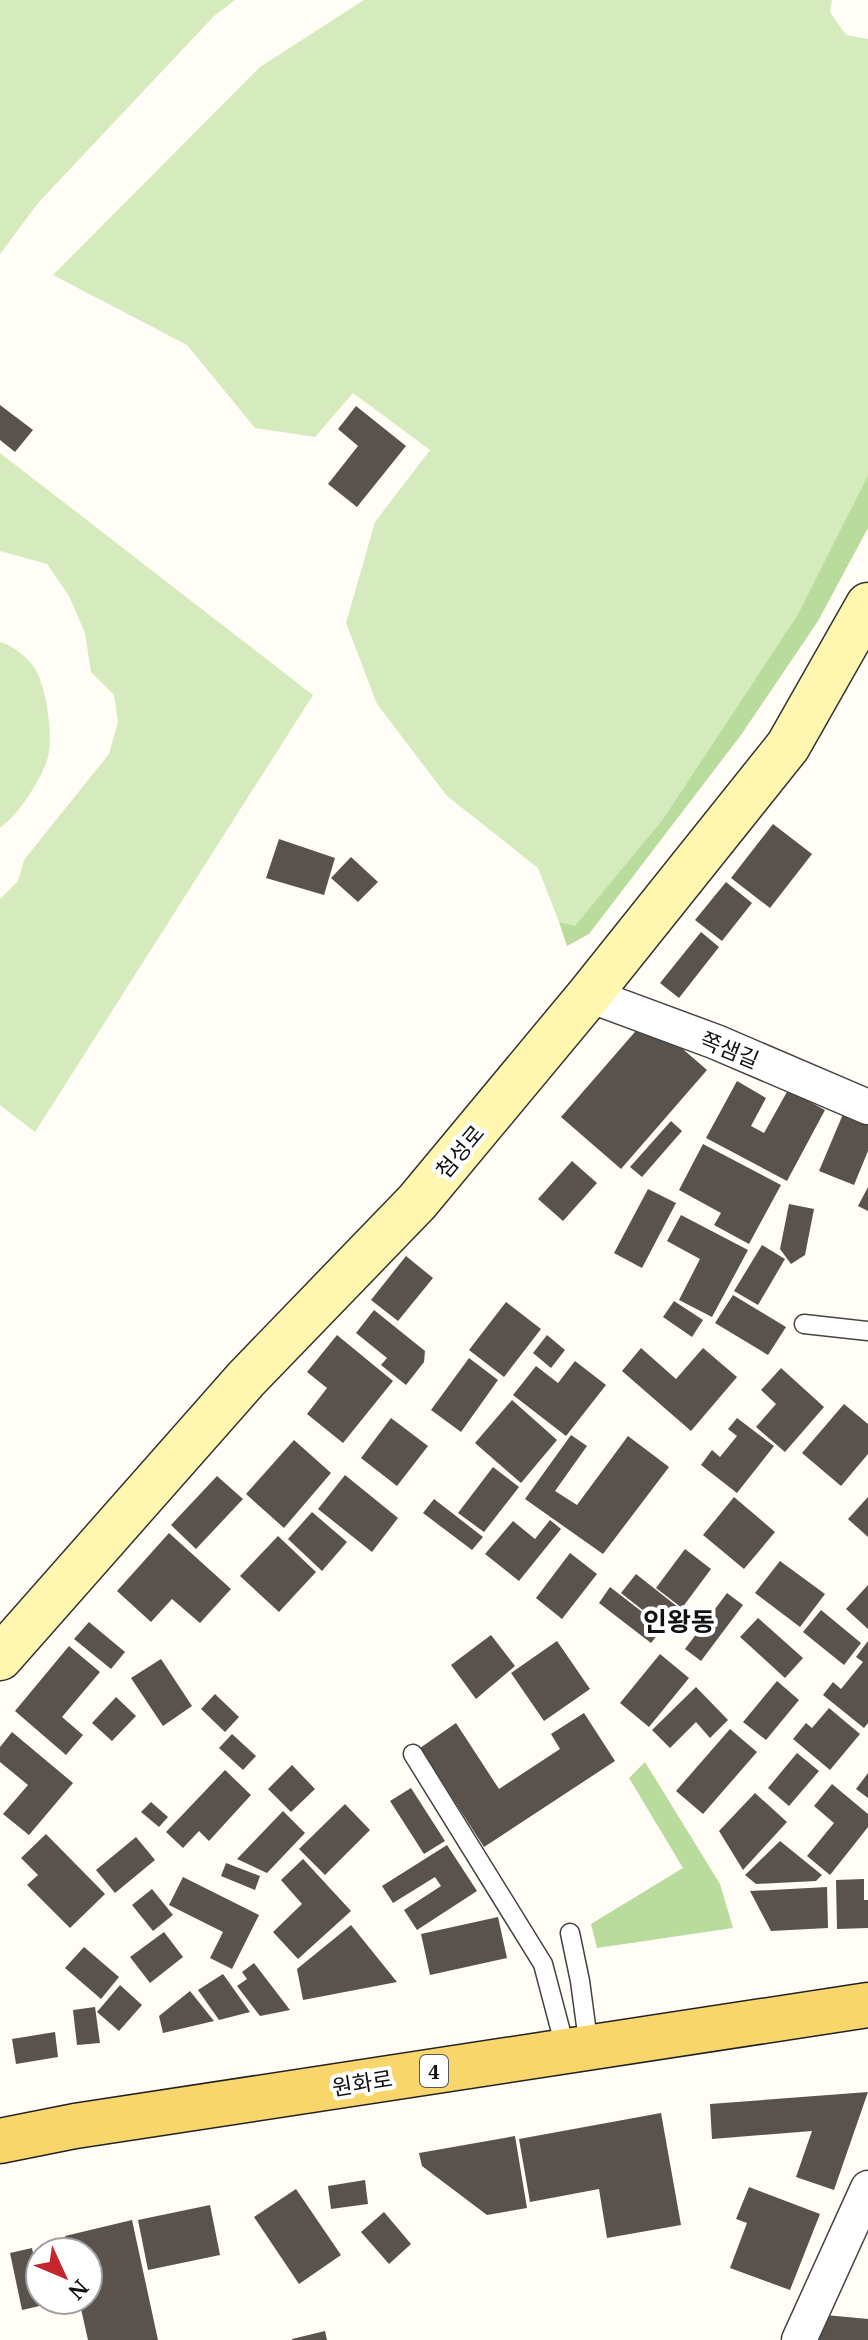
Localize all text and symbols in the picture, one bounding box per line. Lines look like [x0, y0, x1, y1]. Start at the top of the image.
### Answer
street label: 쪽샘길 [696, 1024, 764, 1074]
street label: 첨성로 [428, 1118, 490, 1184]
district label: 인왕동 [643, 1603, 715, 1639]
road number: 4 [420, 2055, 448, 2087]
street label: 원화로 [330, 2062, 394, 2102]
north arrow [24, 2236, 104, 2316]
text: N [62, 2274, 96, 2307]

